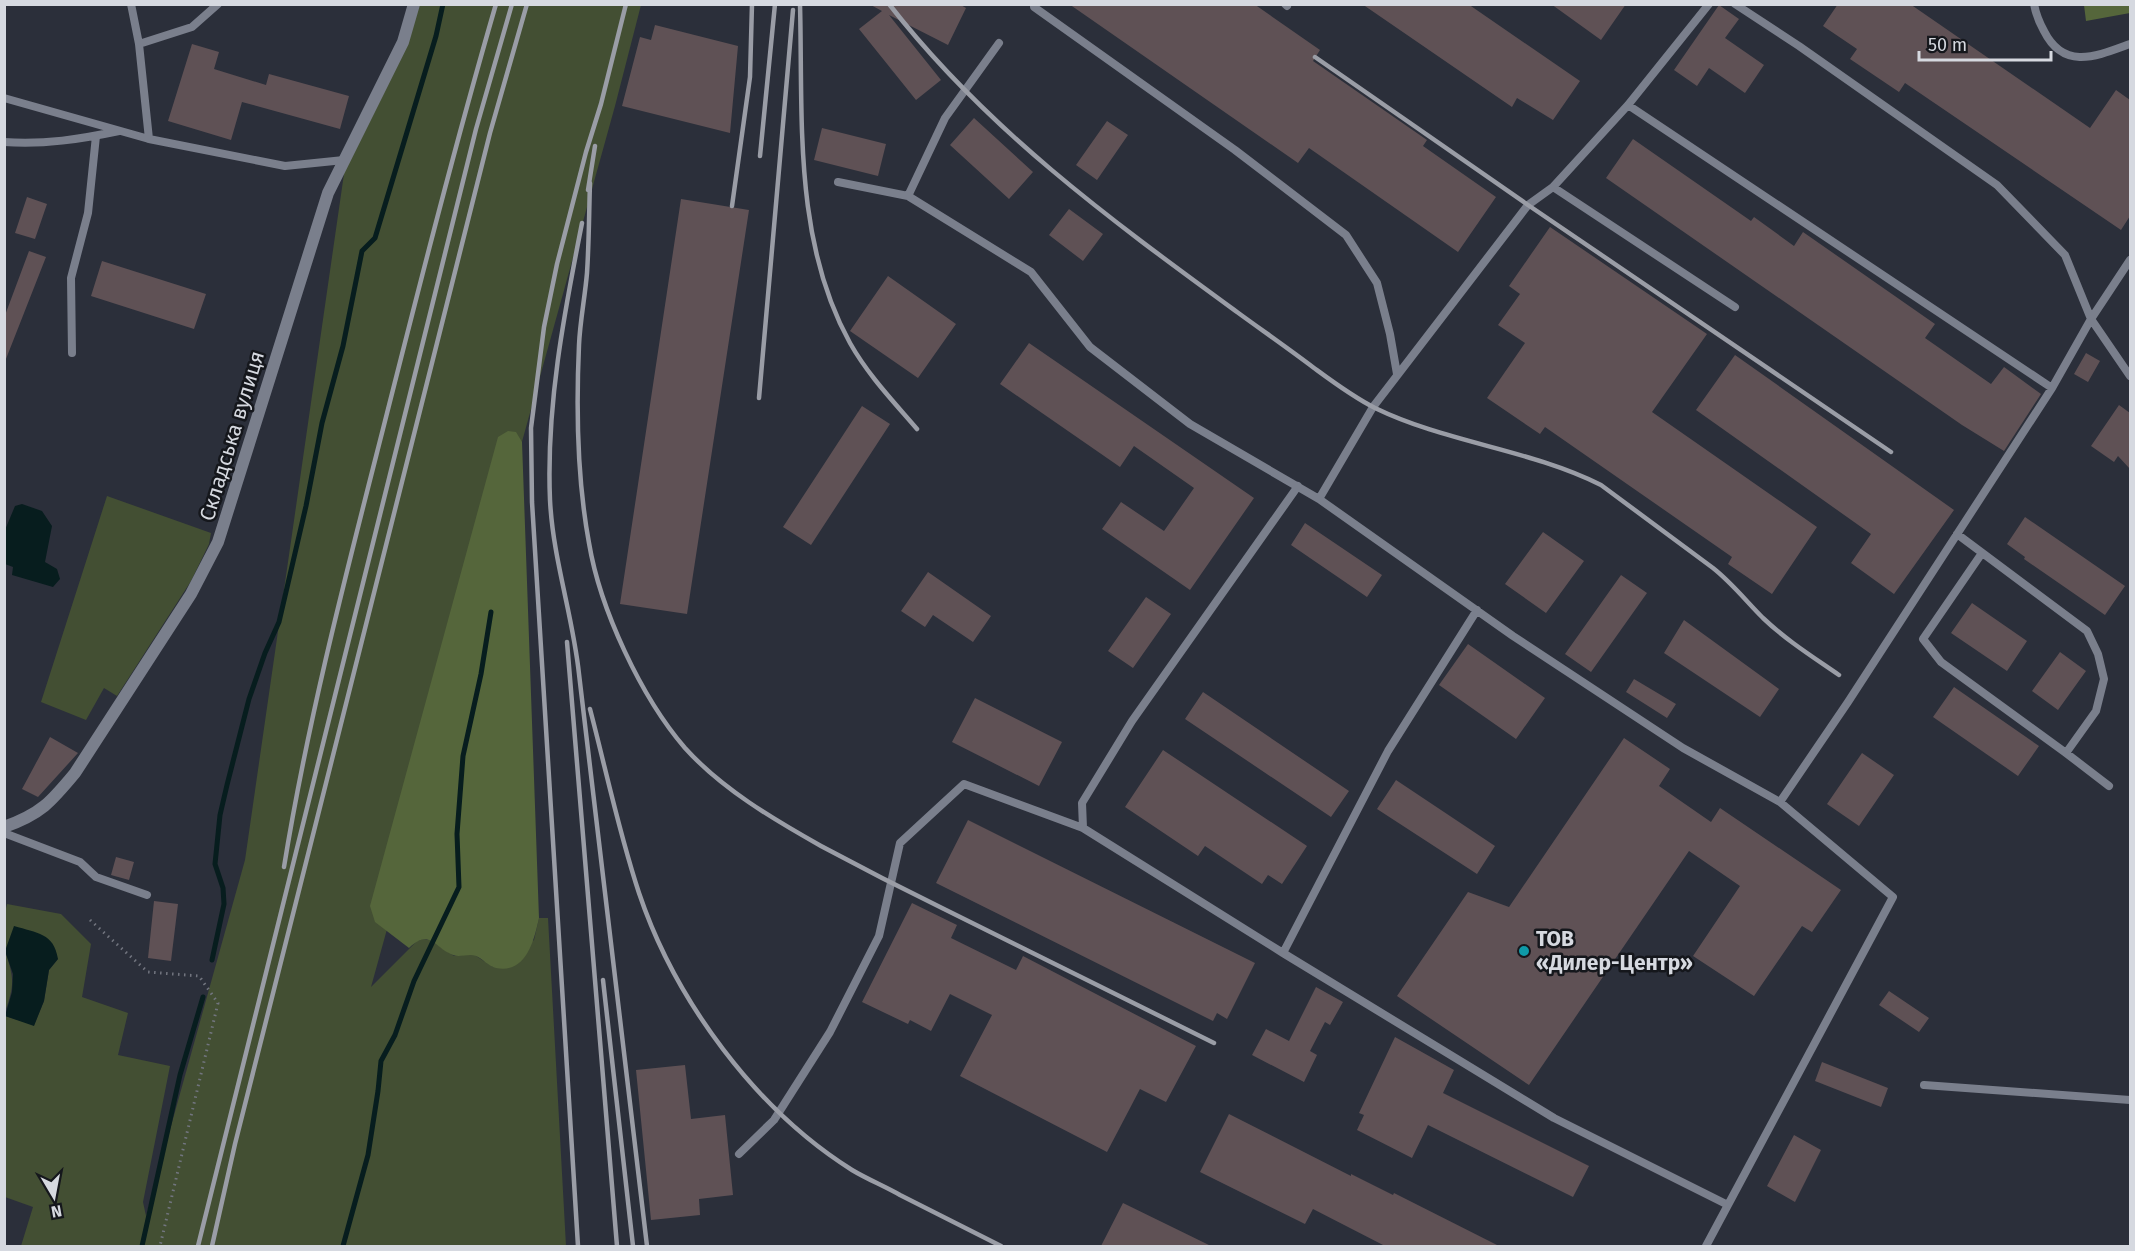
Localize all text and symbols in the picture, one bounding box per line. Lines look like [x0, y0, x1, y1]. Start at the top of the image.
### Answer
scale bar [1919, 24, 2051, 62]
text: 50 m [1928, 34, 1967, 56]
street label: Складська вулиця [194, 348, 270, 524]
place label: ТОВ «Дилер-Центр» [1536, 926, 1693, 976]
marker: ТОВ «Дилер-Центр» [1517, 944, 1531, 958]
north arrow [24, 1167, 84, 1227]
text: N [50, 1201, 63, 1222]

